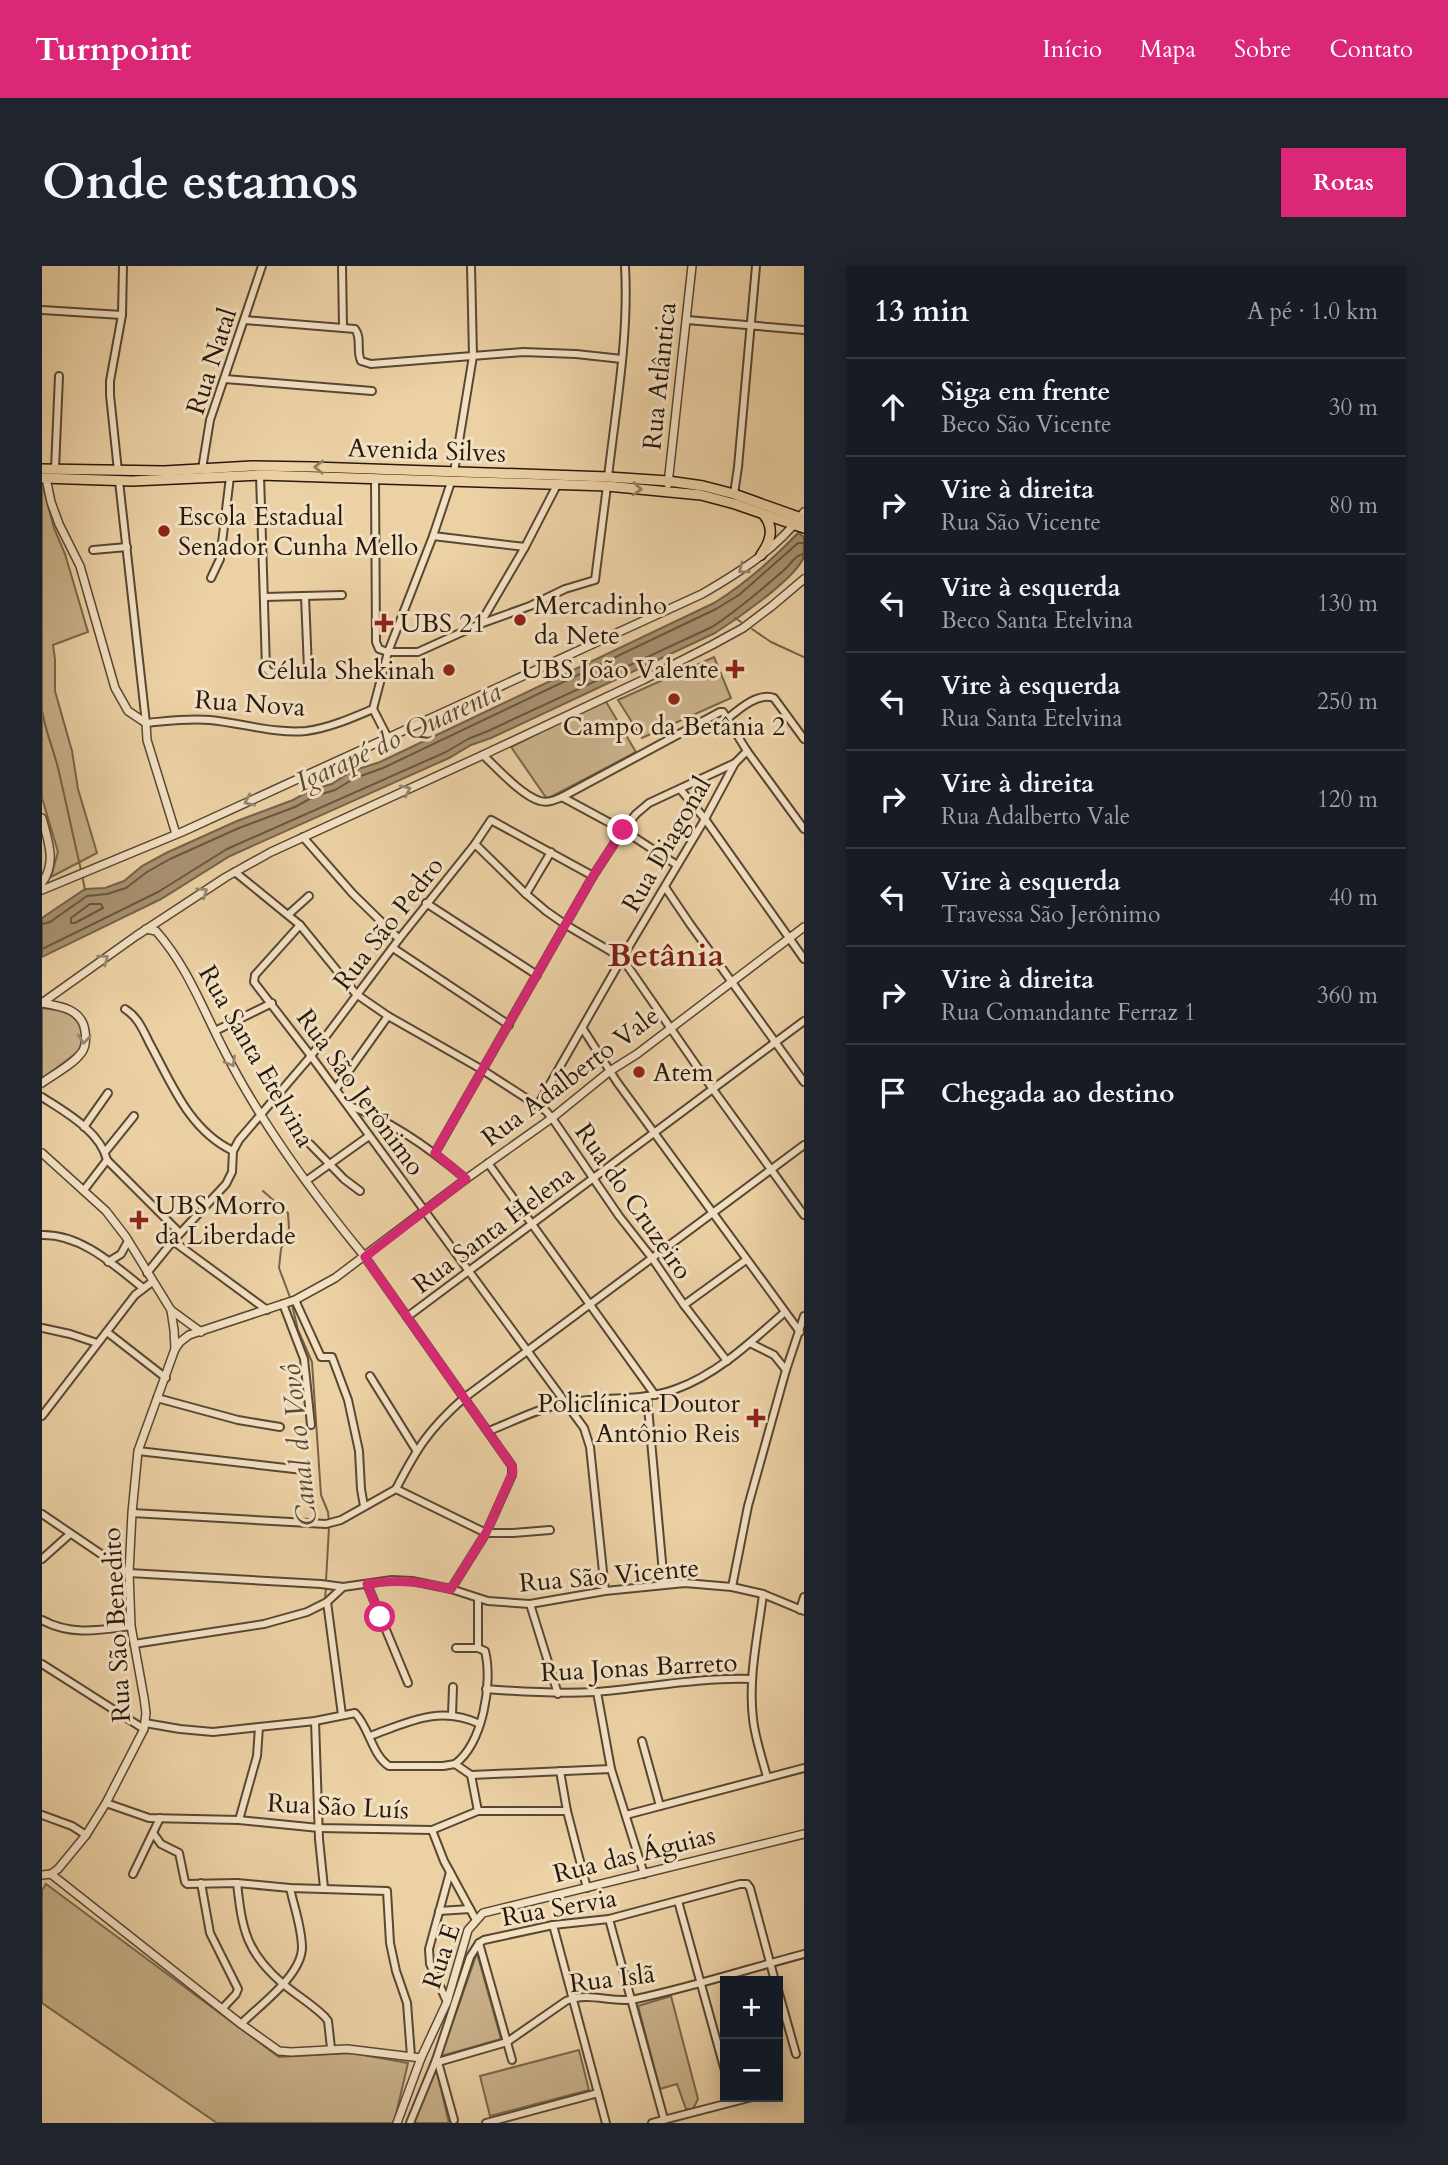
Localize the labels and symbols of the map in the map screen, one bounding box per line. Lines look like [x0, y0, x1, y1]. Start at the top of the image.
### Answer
street label: Rua Atlântica [634, 300, 685, 452]
street label: Rua Natal [178, 303, 245, 419]
street label: Avenida Silves [347, 430, 507, 471]
one-way arrow [314, 459, 324, 475]
one-way arrow [632, 481, 643, 496]
place label: Escola Estadual Senador Cunha Mello [178, 499, 418, 564]
marker: Escola Estadual Senador Cunha Mello [156, 523, 172, 539]
one-way arrow [738, 561, 751, 573]
place label: Mercadinho da Nete [534, 588, 667, 653]
place label: UBS 21 [400, 606, 486, 641]
marker: Mercadinho da Nete [512, 612, 528, 628]
marker: UBS 21 [374, 613, 394, 633]
place label: UBS João Valente [521, 652, 719, 687]
place label: Célula Shekinah [257, 653, 435, 688]
marker: UBS João Valente [725, 659, 745, 679]
marker: Célula Shekinah [441, 662, 457, 678]
water label: Igarapé do Quarenta [290, 673, 507, 801]
street label: Rua Nova [193, 682, 307, 725]
marker: Campo da Betânia 2 [666, 691, 682, 707]
place label: Campo da Betânia 2 [563, 709, 785, 744]
street label: Rua Diagonal [613, 770, 720, 919]
one-way arrow [399, 784, 411, 798]
one-way arrow [244, 793, 257, 807]
route end [607, 814, 638, 845]
street label: Rua São Pedro [325, 849, 452, 997]
one-way arrow [195, 888, 208, 900]
district label: Betânia [608, 933, 724, 978]
one-way arrow [96, 955, 109, 967]
street label: Rua Santa Etelvina [190, 959, 323, 1154]
street label: Rua Adalberto Vale [474, 998, 666, 1155]
street label: Rua São Jerônimo [288, 1002, 433, 1183]
one-way arrow [76, 1034, 91, 1045]
one-way arrow [223, 1055, 236, 1068]
place label: Atem [653, 1055, 714, 1090]
marker: Atem [631, 1064, 647, 1080]
street label: Rua do Cruzeiro [567, 1116, 700, 1286]
street label: Rua Santa Helena [405, 1157, 581, 1302]
place label: UBS Morro da Liberdade [155, 1188, 296, 1253]
marker: UBS Morro da Liberdade [129, 1210, 149, 1230]
water label: Canal do Vovô [272, 1362, 326, 1528]
place label: Policlínica Doutor Antônio Reis [537, 1386, 741, 1451]
marker: Policlínica Doutor Antônio Reis [746, 1408, 766, 1428]
street label: Rua São Benedito [94, 1527, 139, 1723]
street label: Rua São Vicente [517, 1550, 701, 1601]
route start [364, 1601, 395, 1632]
street label: Rua Jonas Barreto [540, 1645, 738, 1690]
street label: Rua São Luís [266, 1785, 410, 1828]
street label: Rua das Águias [549, 1817, 719, 1892]
street label: Rua Servia [499, 1880, 620, 1935]
street label: Rua E [414, 1919, 469, 1993]
street label: Rua Islã [567, 1956, 657, 2001]

